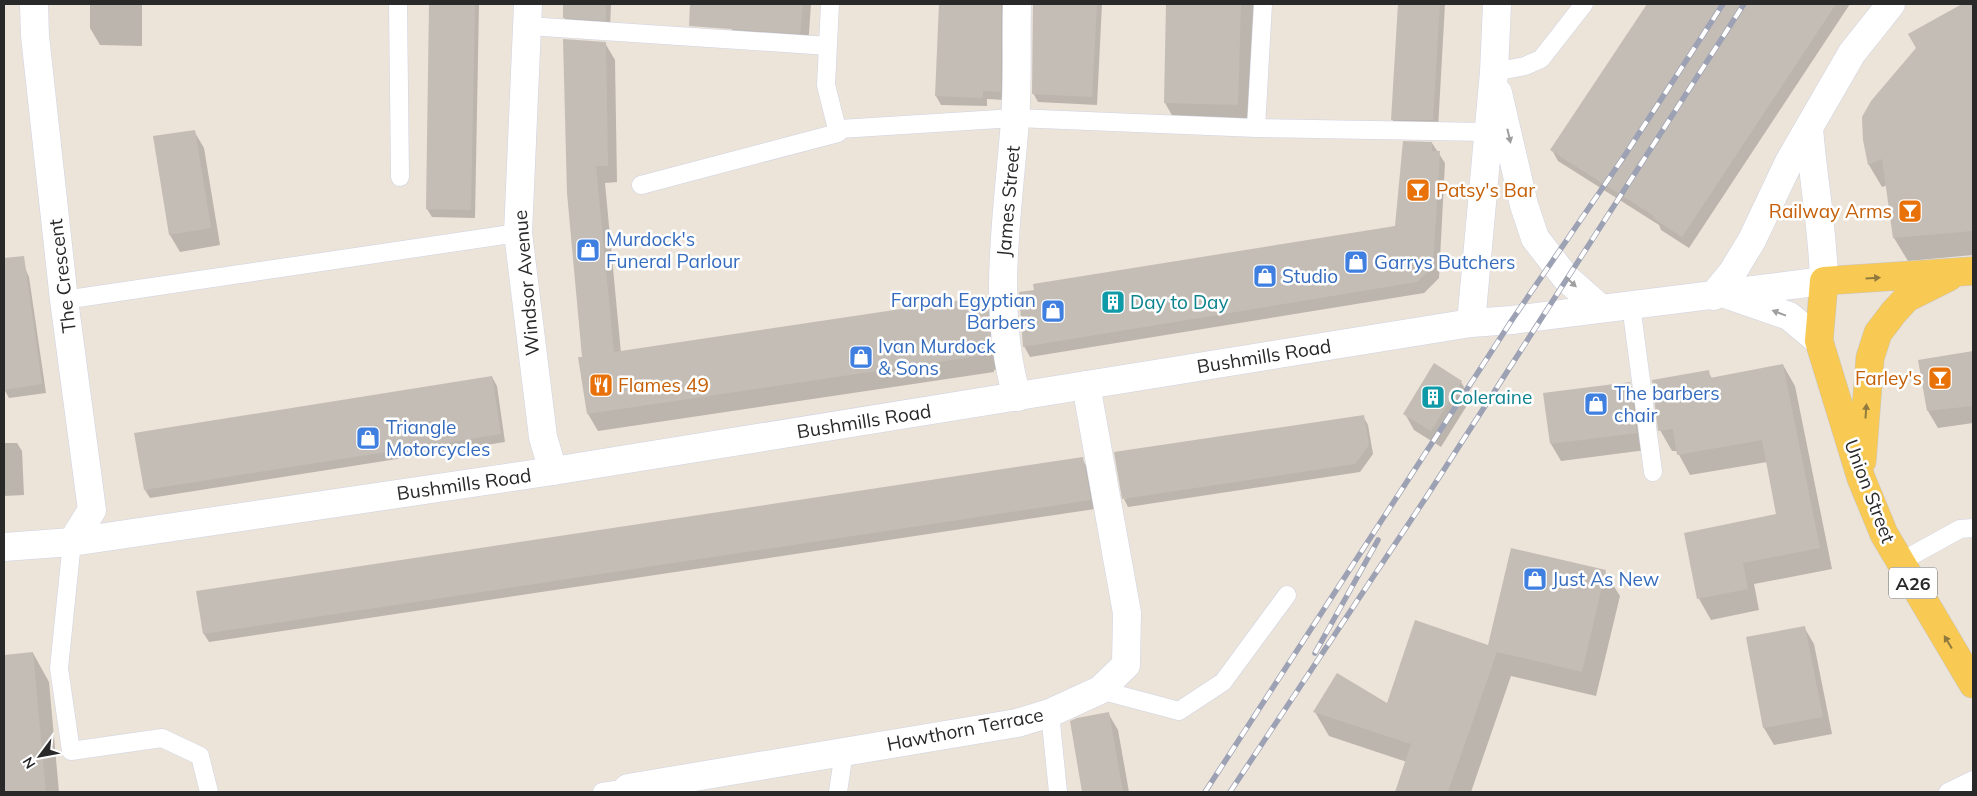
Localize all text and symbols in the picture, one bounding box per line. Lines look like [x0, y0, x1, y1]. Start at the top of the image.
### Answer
one-way arrow [1505, 129, 1513, 144]
street label: James Street [991, 144, 1025, 258]
bar icon: Patsy's Bar [1405, 177, 1431, 203]
place label: Patsy's Bar [1436, 178, 1535, 202]
bar icon: Railway Arms [1897, 198, 1923, 224]
place label: Railway Arms [1769, 199, 1892, 223]
street label: Windsor Avenue [508, 209, 544, 357]
street label: The Crescent [43, 217, 81, 334]
place label: Murdock's Funeral Parlour [606, 227, 740, 273]
shop icon: Murdock's Funeral Parlour [575, 237, 601, 263]
shop icon: Garrys Butchers [1343, 249, 1369, 275]
place label: Garrys Butchers [1374, 250, 1515, 274]
shop icon: Studio [1252, 263, 1278, 289]
place label: Studio [1282, 264, 1338, 288]
one-way arrow [1865, 273, 1881, 281]
one-way arrow [1565, 276, 1577, 288]
place label: Farpah Egyptian Barbers [891, 288, 1036, 334]
building icon: Day to Day [1100, 289, 1126, 315]
place label: Day to Day [1130, 290, 1229, 314]
shop icon: Farpah Egyptian Barbers [1040, 298, 1066, 324]
one-way arrow [1772, 309, 1787, 316]
place label: Ivan Murdock & Sons [878, 334, 996, 380]
street label: Bushmills Road [1195, 334, 1333, 378]
shop icon: Ivan Murdock & Sons [848, 344, 874, 370]
bar icon: Farley's [1927, 365, 1953, 391]
place label: Farley's [1855, 366, 1922, 390]
restaurant icon: Flames 49 [588, 372, 614, 398]
place label: Flames 49 [618, 373, 709, 397]
place label: The barbers chair [1614, 381, 1720, 427]
building icon: Coleraine [1420, 384, 1446, 410]
place label: Coleraine [1450, 385, 1532, 409]
shop icon: The barbers chair [1583, 391, 1609, 417]
street label: Bushmills Road [795, 399, 933, 443]
one-way arrow [1862, 403, 1870, 419]
place label: Triangle Motorcycles [386, 415, 490, 461]
shop icon: Triangle Motorcycles [355, 425, 381, 451]
street label: Union Street [1839, 436, 1901, 547]
street label: Bushmills Road [395, 463, 533, 505]
shop icon: Just As New [1522, 566, 1548, 592]
place label: Just As New [1552, 567, 1659, 591]
road number: A26 [1889, 568, 1937, 598]
one-way arrow [1944, 636, 1953, 649]
street label: Hawthorn Terrace [885, 702, 1045, 756]
north arrow [15, 731, 65, 781]
text: N [19, 754, 39, 772]

